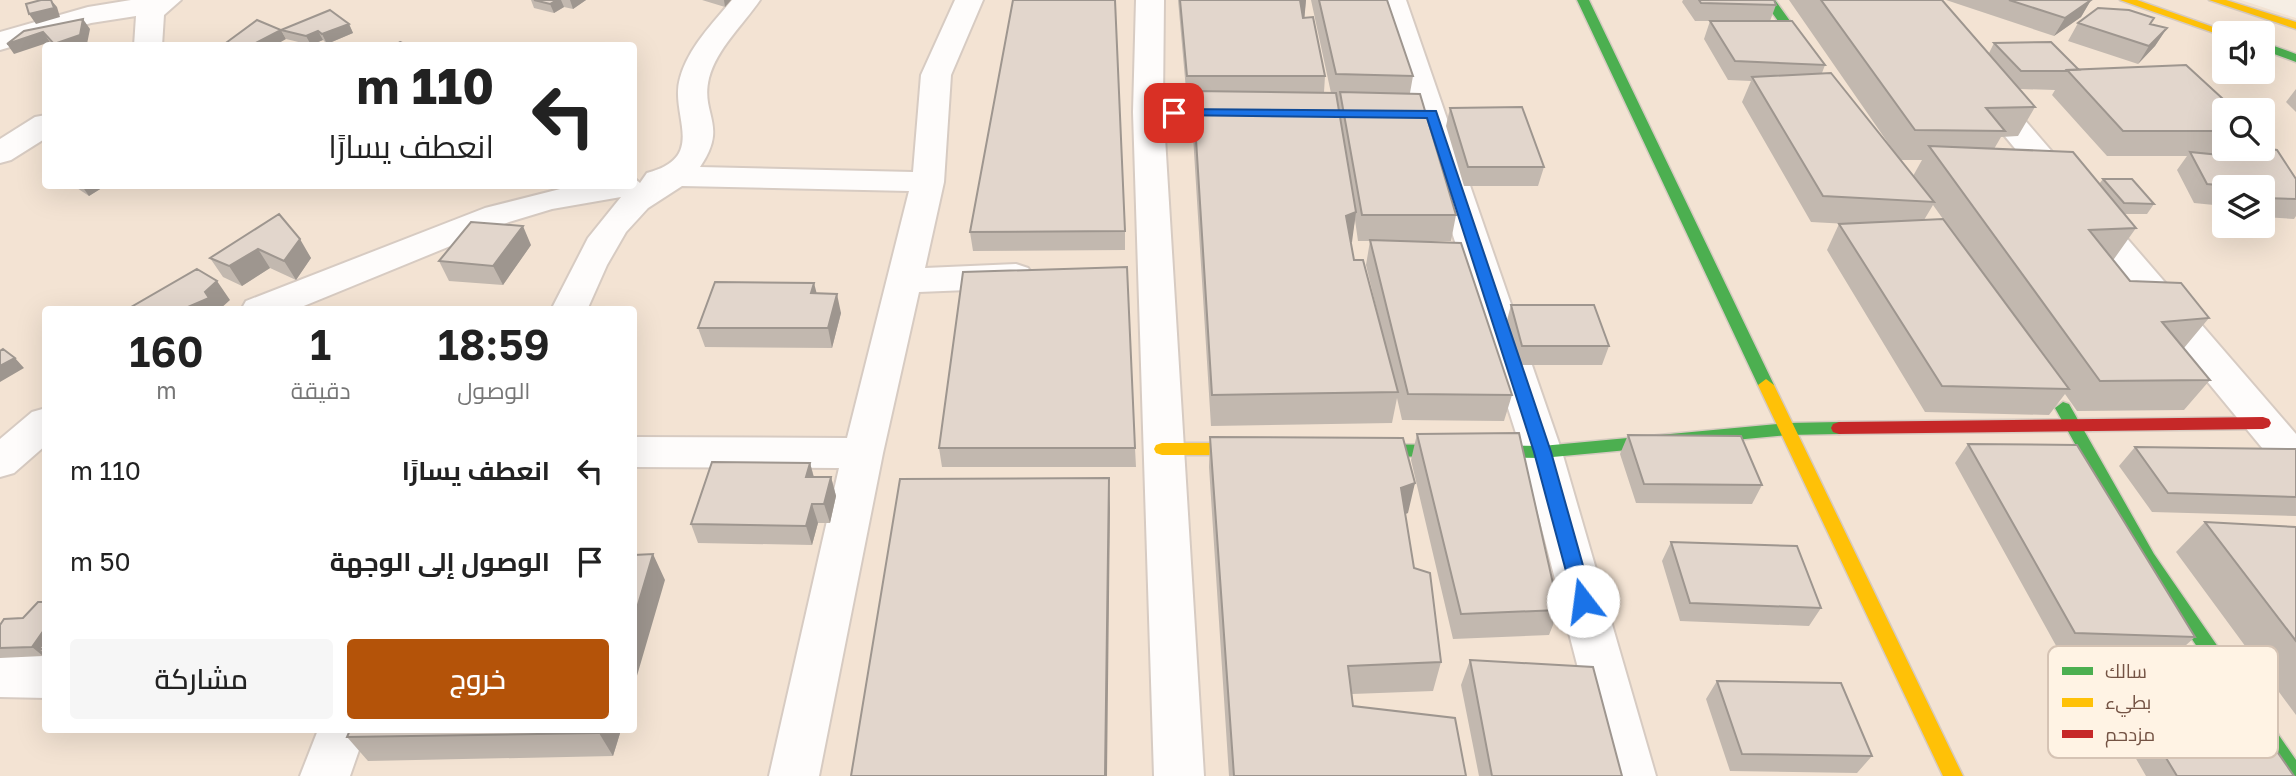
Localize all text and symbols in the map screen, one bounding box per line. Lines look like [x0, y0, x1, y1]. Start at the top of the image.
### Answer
map controls [2212, 21, 2275, 238]
button: sound [2212, 21, 2275, 84]
text: 110 m [357, 56, 494, 115]
icon: left [518, 70, 609, 161]
pin [1144, 83, 1204, 143]
icon: arrive [1155, 94, 1193, 132]
button: search [2212, 98, 2275, 161]
text: انعطف يسارًا [328, 127, 494, 165]
button: layers [2212, 175, 2275, 238]
text: 1 [310, 319, 331, 369]
text: 18:59 [438, 319, 550, 369]
text: 160 [129, 326, 203, 376]
text: m [156, 376, 177, 404]
text: دقيقة [291, 376, 351, 404]
text: الوصول [457, 376, 530, 404]
icon: left [571, 452, 609, 490]
text: 110 m [70, 455, 141, 486]
text: انعطف يسارًا [402, 455, 550, 486]
icon: arrive [571, 543, 609, 581]
text: 50 m [70, 546, 131, 577]
text: الوصول إلى الوجهة [330, 546, 550, 577]
position arrow [1546, 564, 1620, 638]
button: مشاركة [70, 639, 333, 719]
button: خروج [347, 639, 609, 719]
legend [2048, 646, 2278, 758]
text: سالك [2105, 659, 2147, 682]
text: بطيء [2105, 690, 2151, 717]
text: مزدحم [2105, 722, 2155, 748]

